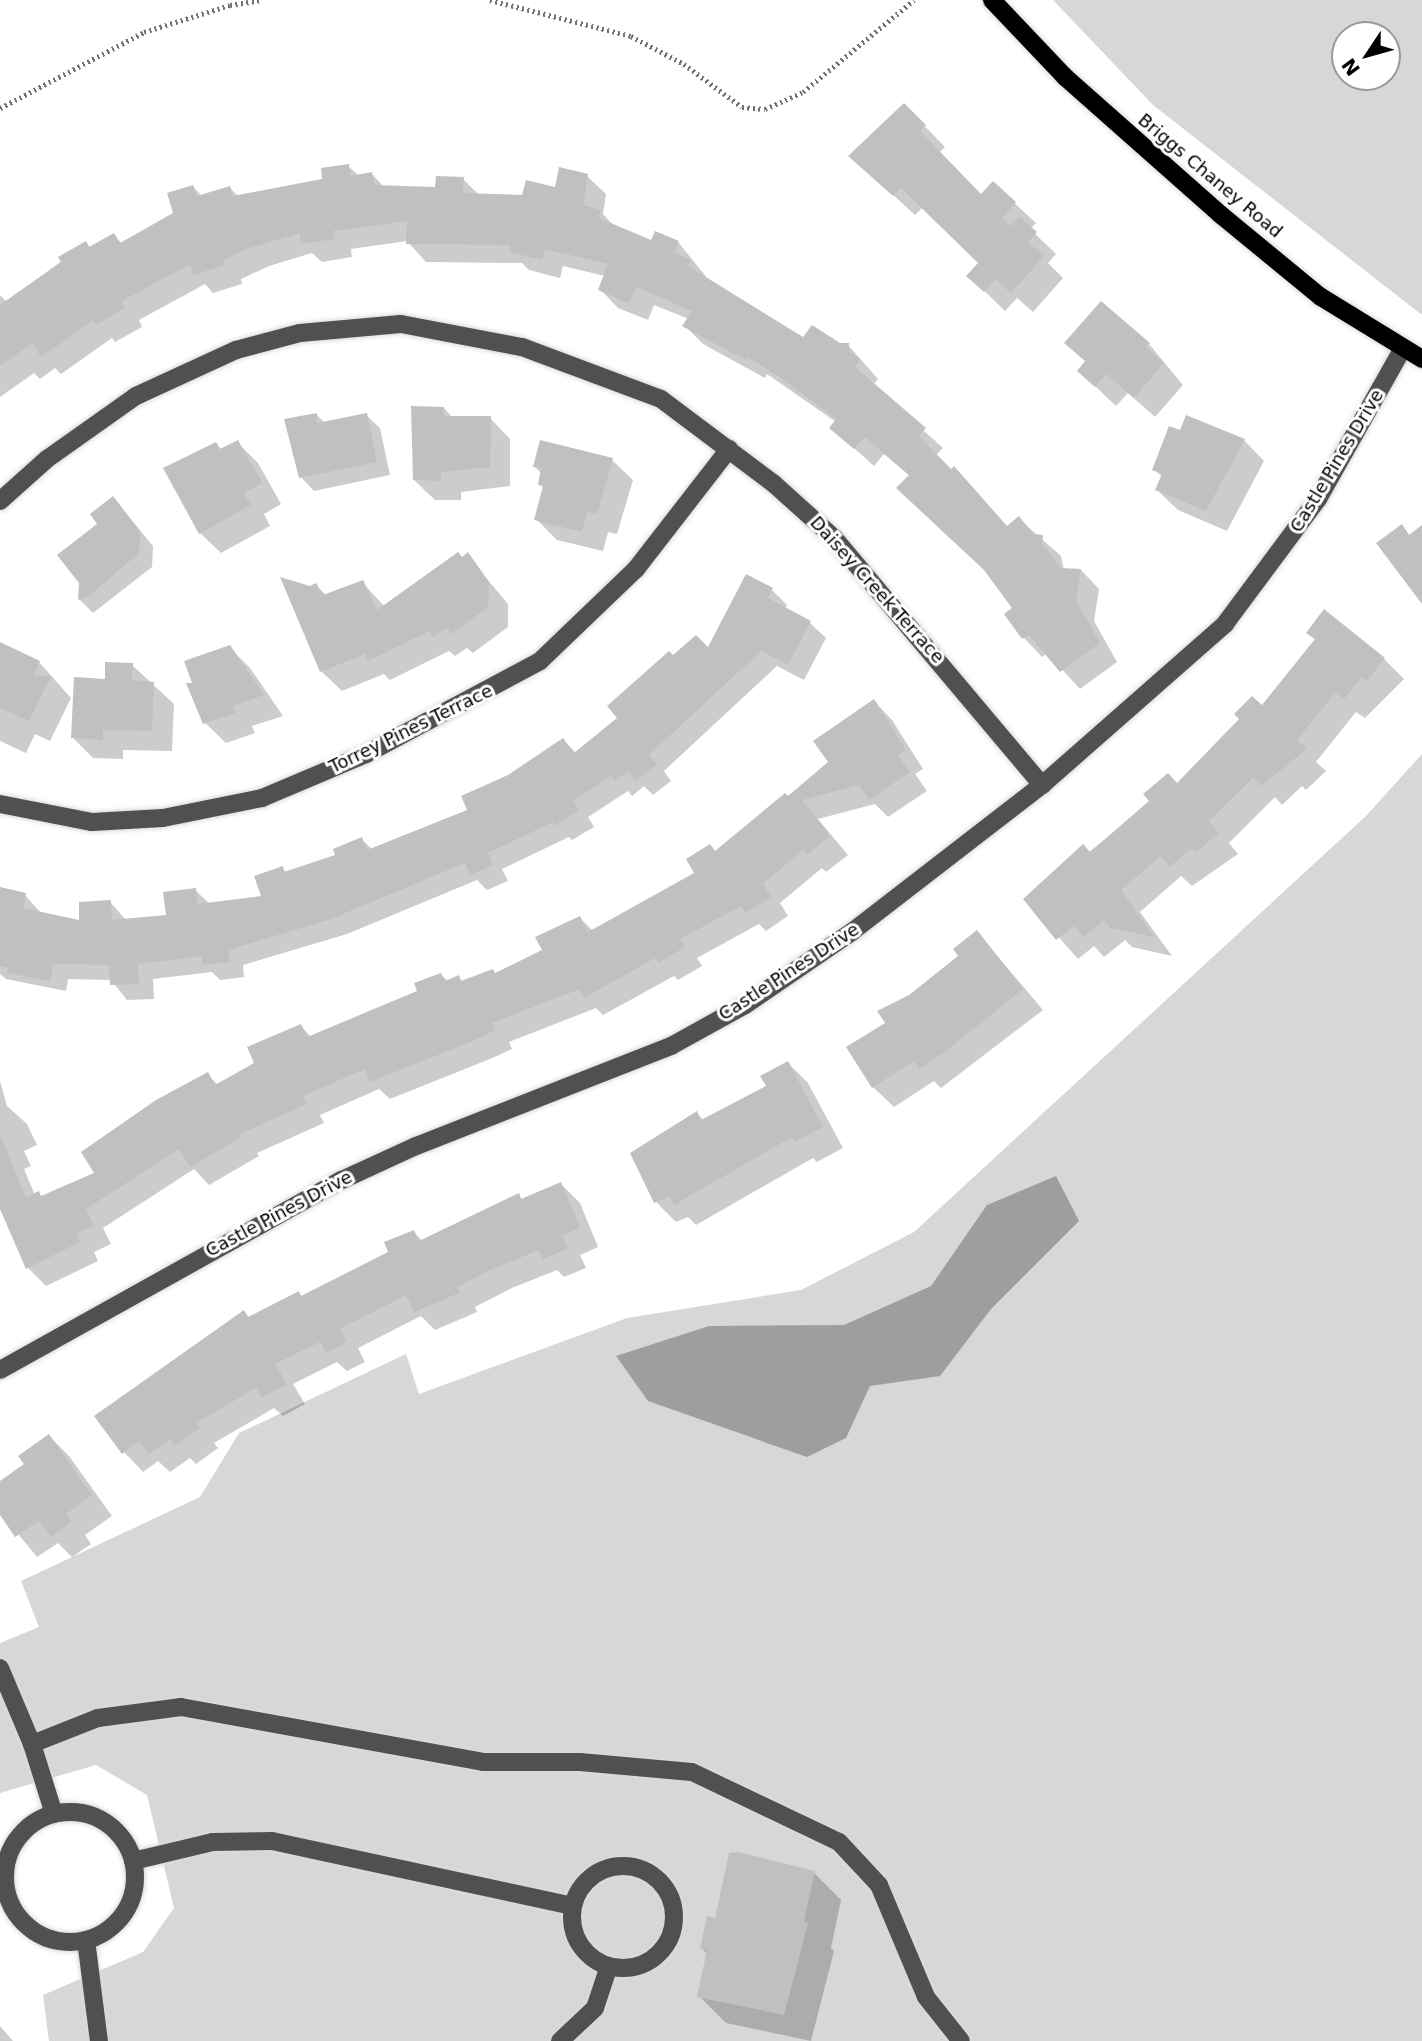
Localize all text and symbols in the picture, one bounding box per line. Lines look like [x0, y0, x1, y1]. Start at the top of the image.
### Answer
north arrow [1331, 21, 1401, 91]
text: N [1337, 54, 1364, 80]
street label: Briggs Chaney Road [1133, 109, 1287, 243]
street label: Castle Pines Drive [1286, 386, 1388, 536]
street label: Daisey Creek Terrace [805, 512, 949, 668]
street label: Torrey Pines Terrace [326, 680, 496, 778]
street label: Castle Pines Drive [715, 919, 863, 1025]
street label: Castle Pines Drive [202, 1166, 356, 1262]

